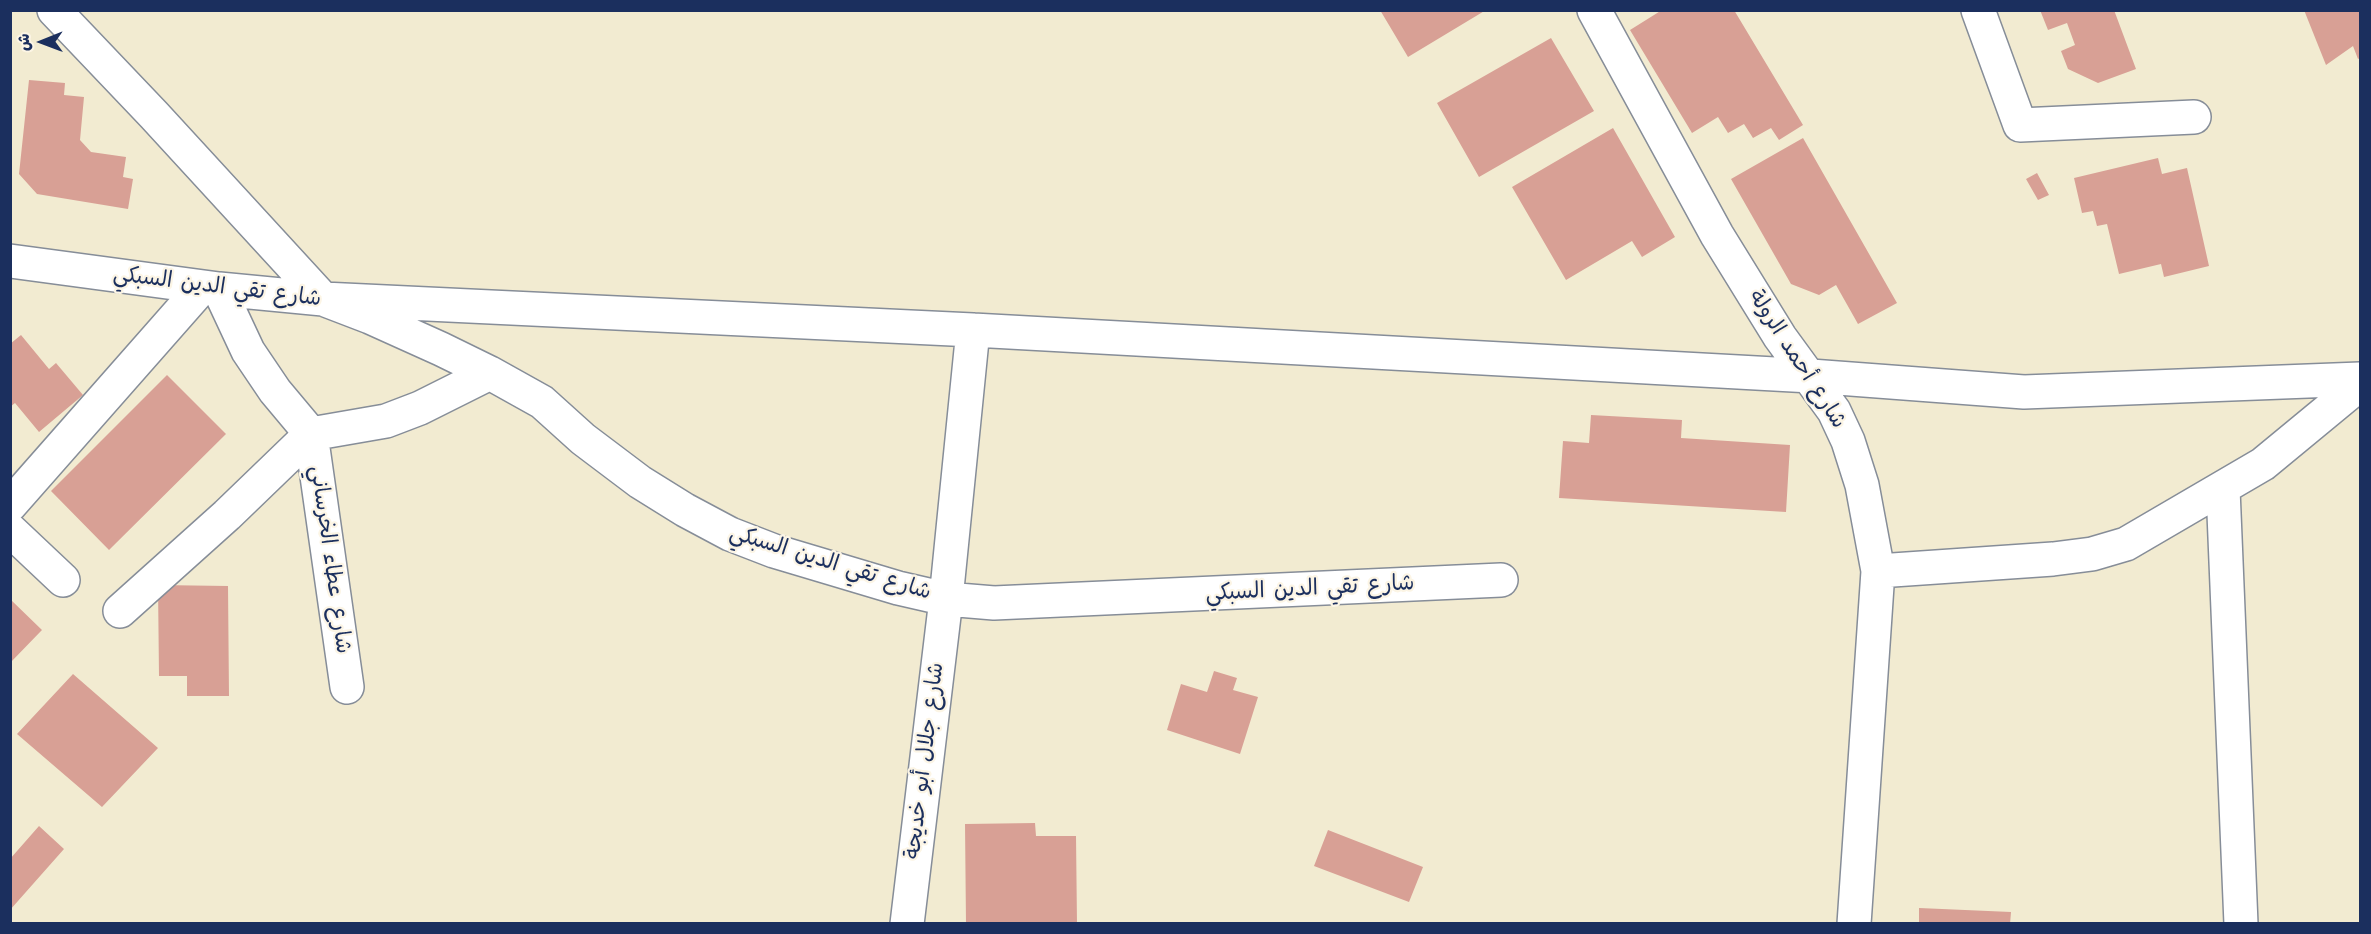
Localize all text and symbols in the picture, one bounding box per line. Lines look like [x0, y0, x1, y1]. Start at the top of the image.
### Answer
north arrow [12, 12, 72, 72]
text: ش [13, 33, 35, 51]
street label: شارع تقي الدين السبكي [112, 262, 322, 314]
street label: شارع أحمد الرولة [1741, 286, 1851, 434]
street label: شارع عطاء الخرساني [303, 464, 355, 656]
street label: شارع تقي الدين السبكي [726, 521, 934, 607]
street label: شارع تقي الدين السبكي [1205, 571, 1415, 609]
street label: شارع جلال أبو خديجة [901, 661, 951, 861]

